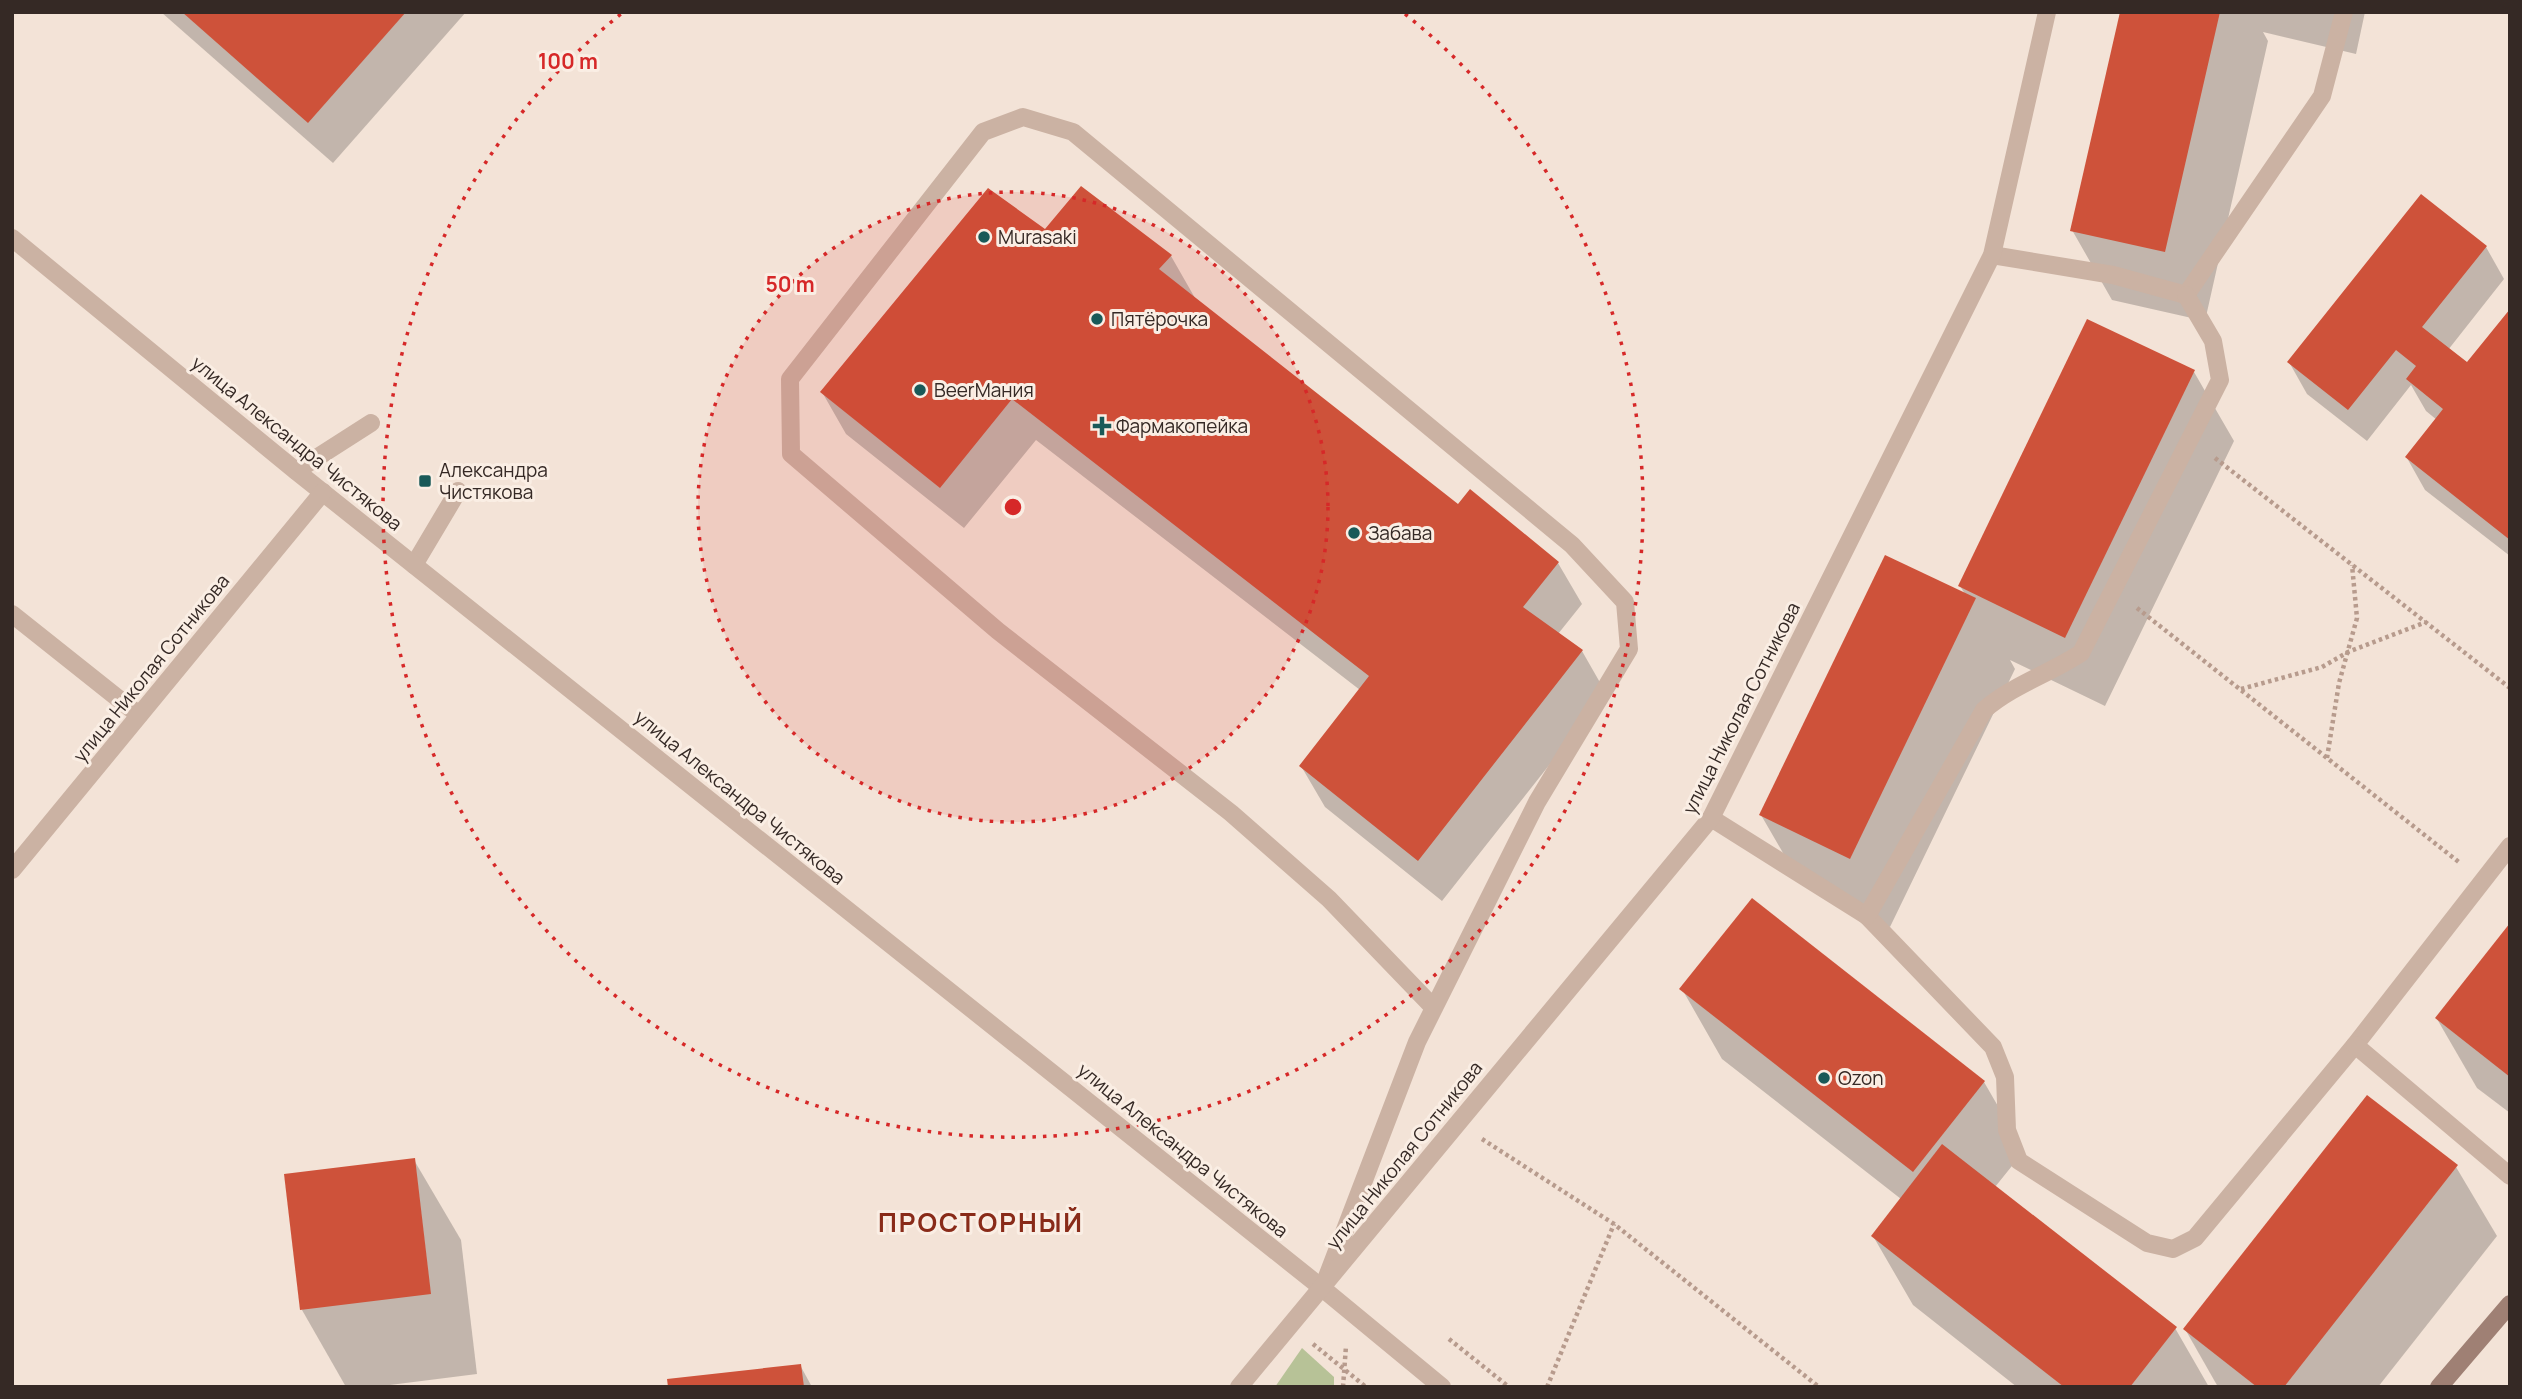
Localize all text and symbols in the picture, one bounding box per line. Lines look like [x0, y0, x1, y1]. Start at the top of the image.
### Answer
text: 100 m [538, 47, 598, 75]
place label: Murasaki [998, 224, 1077, 250]
marker: Murasaki [976, 229, 992, 245]
text: 50 m [765, 270, 815, 298]
place label: Пятёрочка [1111, 306, 1208, 332]
marker: Пятёрочка [1089, 311, 1105, 327]
street label: улица Александра Чистякова [186, 350, 408, 536]
place label: BeerМания [934, 377, 1034, 403]
marker: BeerМания [912, 382, 928, 398]
place label: Фармакопейка [1116, 413, 1248, 439]
marker: Фармакопейка [1094, 418, 1110, 434]
place label: Александра Чистякова [439, 457, 548, 505]
marker: Александра Чистякова [417, 473, 433, 489]
centre of rings [1001, 495, 1025, 519]
place label: Забава [1368, 520, 1432, 546]
marker: Забава [1346, 525, 1362, 541]
street label: улица Николая Сотникова [67, 569, 235, 767]
street label: улица Николая Сотникова [1676, 597, 1806, 819]
street label: улица Александра Чистякова [629, 704, 851, 890]
street label: улица Николая Сотникова [1320, 1056, 1488, 1254]
street label: улица Александра Чистякова [1072, 1057, 1294, 1243]
place label: Ozon [1838, 1065, 1884, 1091]
marker: Ozon [1816, 1070, 1832, 1086]
district label: ПРОСТОРНЫЙ [878, 1204, 1084, 1240]

